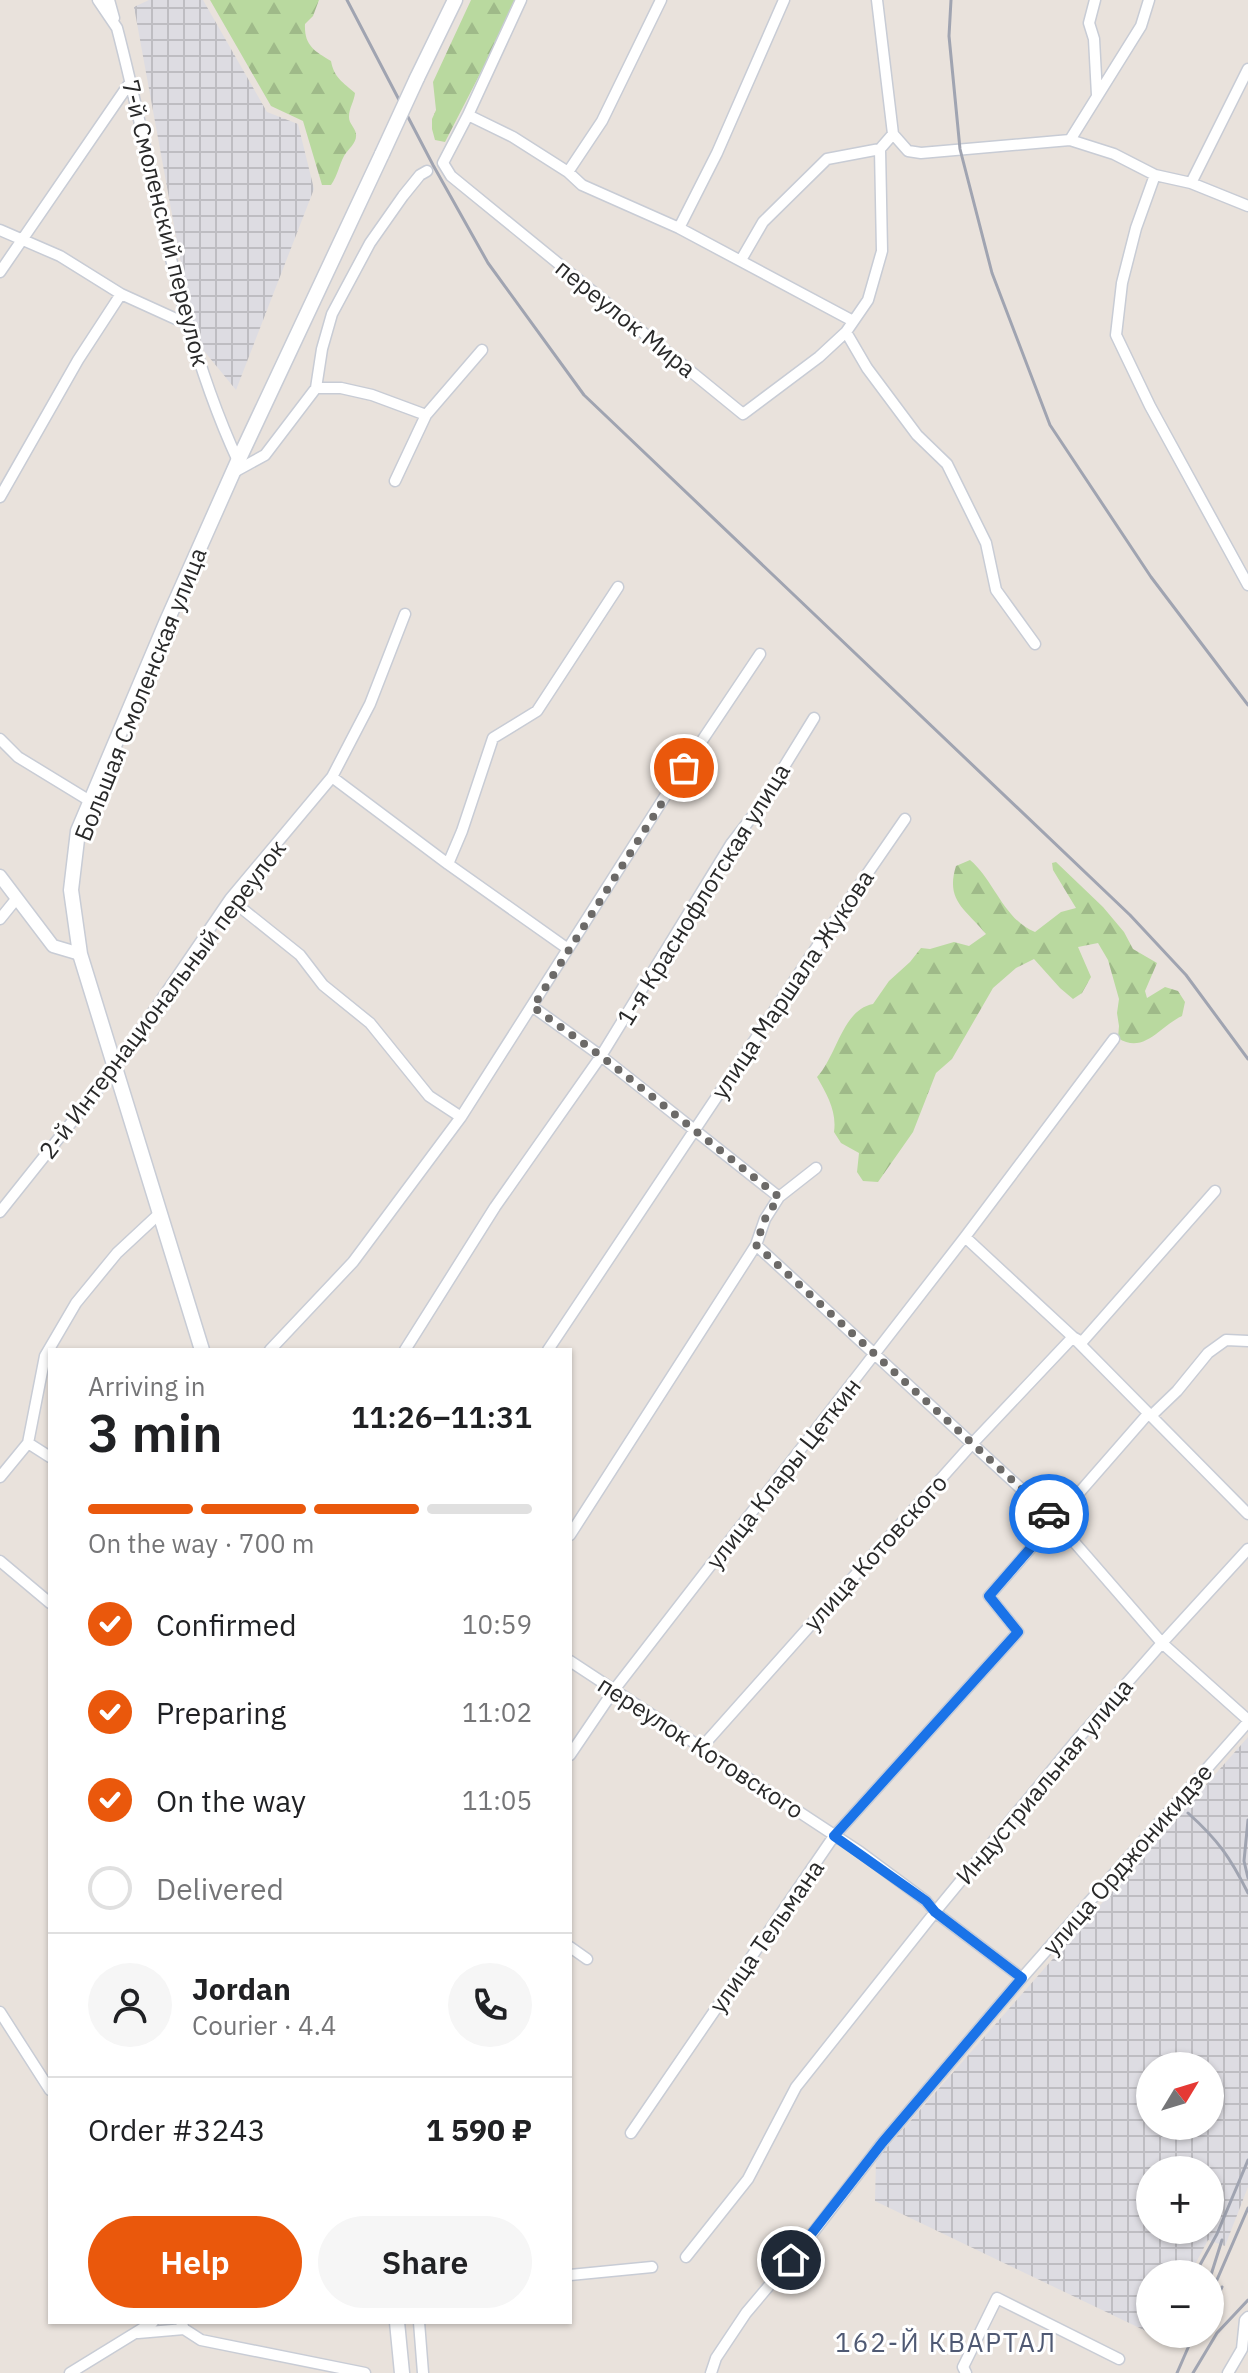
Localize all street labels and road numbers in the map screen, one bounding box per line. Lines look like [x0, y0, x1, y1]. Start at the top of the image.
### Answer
street label: 7-й Смоленский переулок [115, 76, 217, 370]
street label: переулок Мира [549, 252, 703, 385]
street label: Большая Смоленская улица [66, 542, 214, 845]
street label: 1-я Краснофлотская улица [609, 757, 797, 1031]
street label: 2-й Интернациональный переулок [31, 833, 293, 1165]
street label: улица Маршала Жукова [703, 863, 881, 1105]
street label: улица Клары Цеткин [698, 1371, 868, 1575]
street label: улица Котовского [796, 1467, 954, 1637]
street label: переулок Котовского [592, 1668, 810, 1826]
street label: Индустриальная улица [948, 1671, 1140, 1891]
street label: улица Орджоникидзе [1035, 1756, 1219, 1962]
street label: улица Тельмана [701, 1853, 831, 2019]

